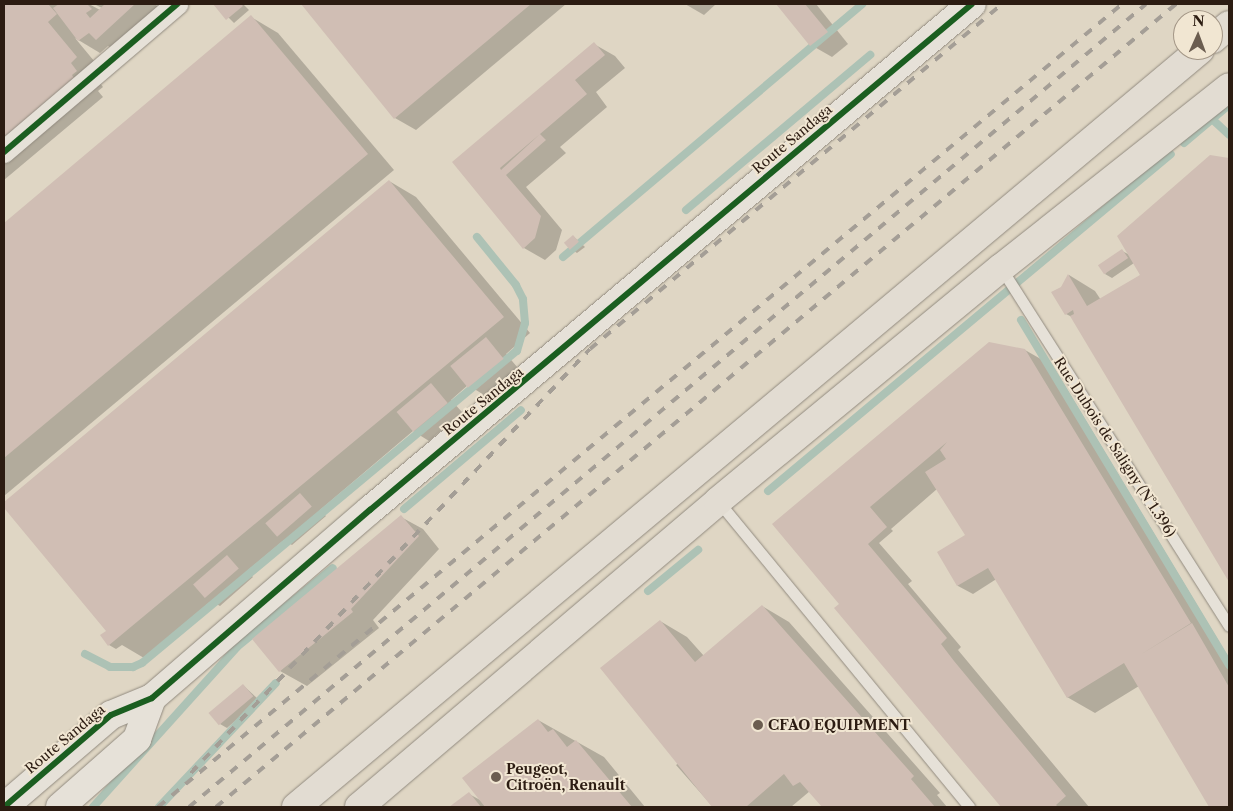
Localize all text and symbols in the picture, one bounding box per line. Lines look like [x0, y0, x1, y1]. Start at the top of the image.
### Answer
north arrow [1173, 10, 1223, 60]
text: N [1192, 12, 1205, 30]
street label: Route Sandaga [749, 101, 835, 177]
street label: Rue Dubois de Saligny (N°1.396) [1050, 354, 1180, 540]
street label: Route Sandaga [439, 363, 527, 439]
street label: Route Sandaga [22, 701, 108, 777]
place label: CFAO EQUIPMENT [768, 717, 911, 733]
marker: CFAO EQUIPMENT [752, 719, 764, 731]
place label: Peugeot, Citroën, Renault [506, 761, 625, 794]
marker: Peugeot, Citroën, Renault [490, 771, 502, 783]

